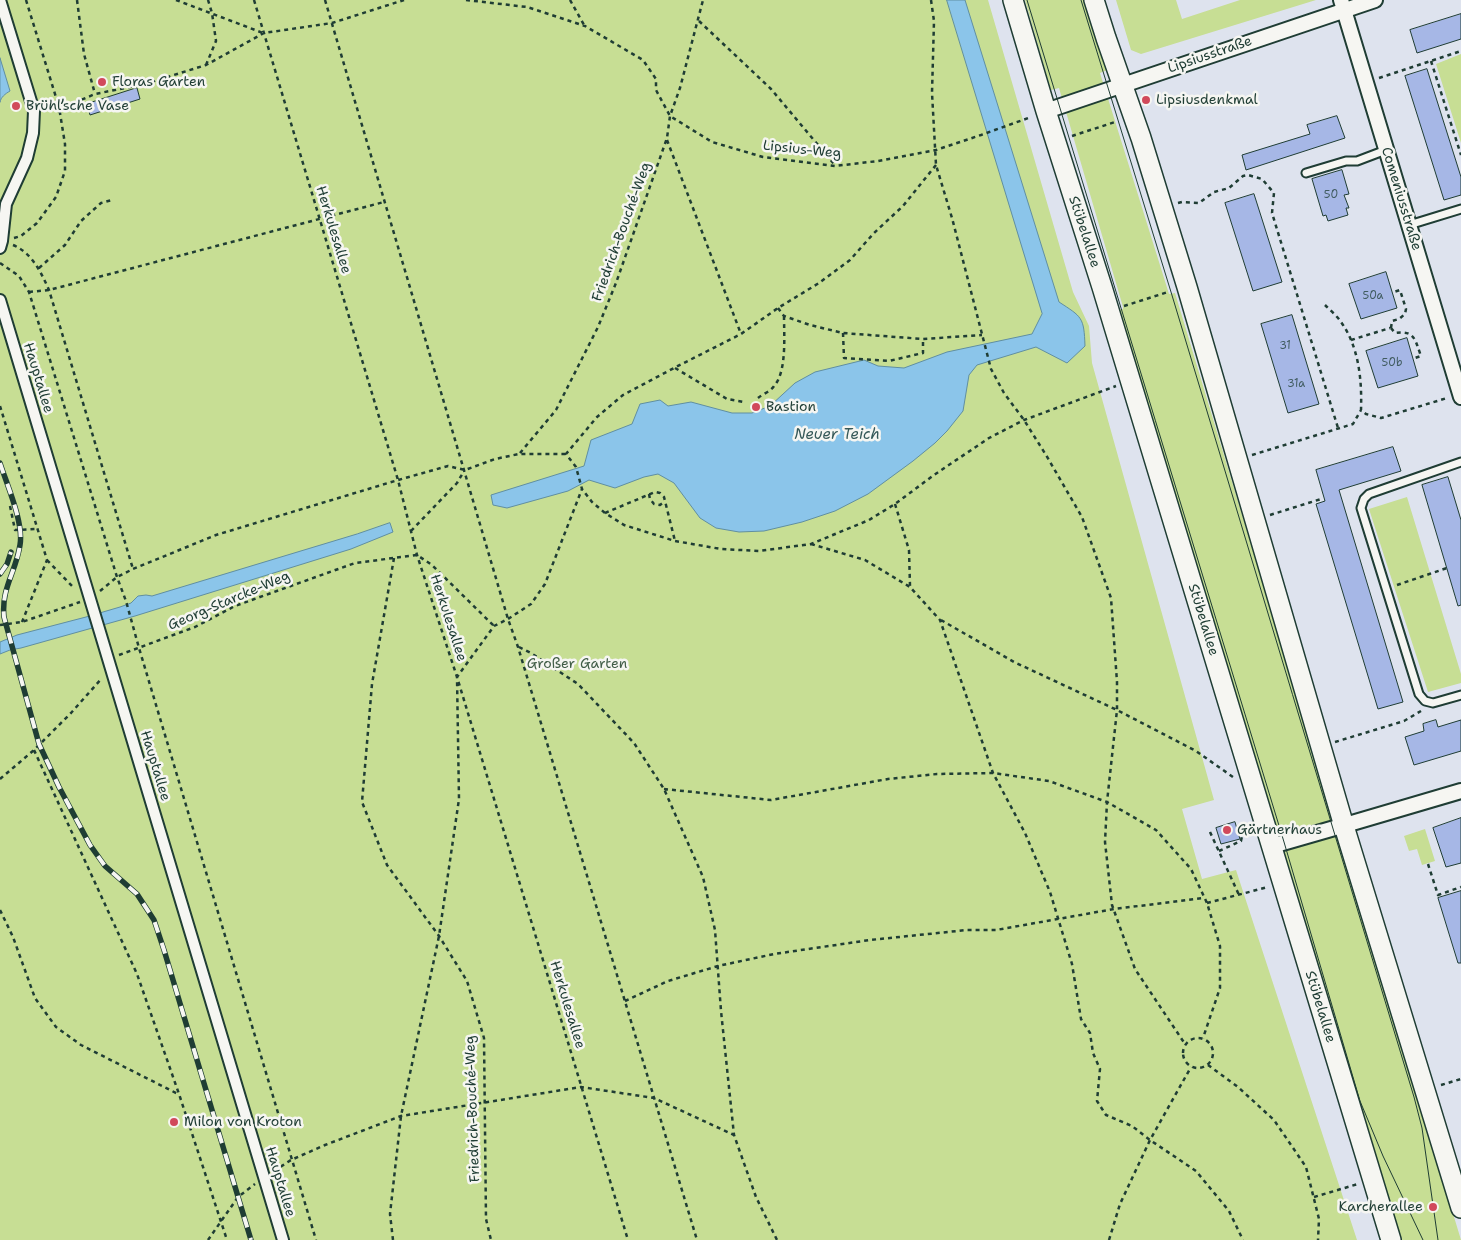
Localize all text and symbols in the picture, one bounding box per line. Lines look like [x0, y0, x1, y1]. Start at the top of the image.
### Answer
street label: Lipsiusstraße [1166, 33, 1254, 77]
place label: Floras Garten [112, 74, 205, 90]
marker: Floras Garten [96, 76, 108, 88]
place label: Lipsiusdenkmal [1156, 92, 1258, 108]
marker: Lipsiusdenkmal [1140, 94, 1152, 106]
place label: Brühl’sche Vase [26, 98, 129, 114]
marker: Brühl’sche Vase [10, 100, 22, 112]
street label: Lipsius-Weg [762, 138, 842, 162]
street label: Comeniusstraße [1377, 145, 1425, 253]
street label: Friedrich-Bouché-Weg [589, 160, 655, 304]
street label: Herkulesallee [312, 184, 354, 276]
house number: 50 [1324, 188, 1338, 202]
street label: Stübelallee [1065, 194, 1103, 270]
house number: 50a [1363, 289, 1383, 303]
house number: 31 [1279, 339, 1291, 353]
street label: Hauptallee [19, 341, 57, 415]
house number: 50b [1382, 356, 1402, 370]
house number: 31a [1287, 377, 1305, 391]
place label: Bastion [766, 399, 816, 415]
marker: Bastion [750, 401, 762, 413]
water label: Neuer Teich [794, 426, 880, 444]
street label: Georg-Starcke-Weg [165, 568, 293, 634]
street label: Herkulesallee [426, 572, 470, 664]
street label: Stübelallee [1184, 582, 1222, 658]
park label: Großer Garten [527, 656, 627, 672]
street label: Hauptallee [136, 729, 174, 803]
place label: Gärtnerhaus [1237, 822, 1322, 838]
marker: Gärtnerhaus [1221, 824, 1233, 836]
street label: Herkulesallee [546, 959, 588, 1051]
street label: Stübelallee [1301, 969, 1339, 1045]
street label: Friedrich-Bouché-Weg [462, 1035, 484, 1183]
place label: Milon von Kroton [184, 1114, 302, 1130]
marker: Milon von Kroton [168, 1116, 180, 1128]
street label: Hauptallee [261, 1145, 299, 1219]
place label: Karcherallee [1339, 1199, 1423, 1215]
marker: Karcherallee [1427, 1201, 1439, 1213]

